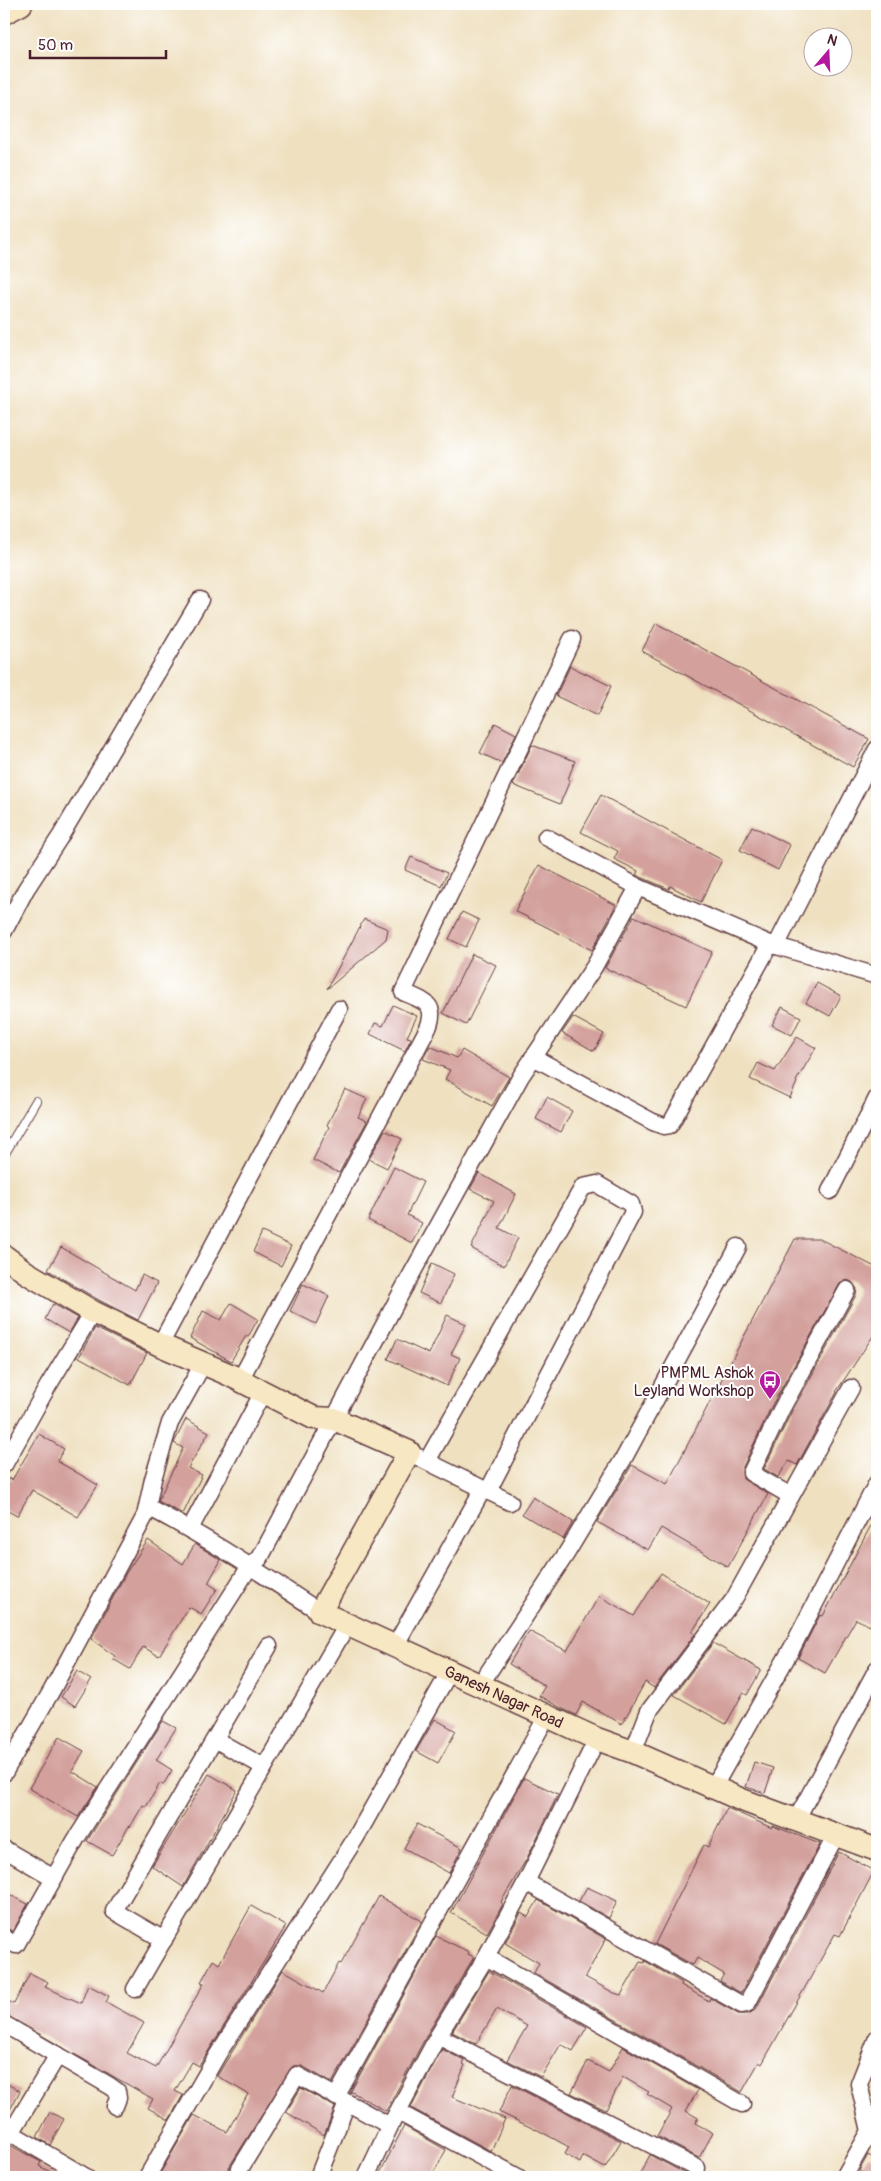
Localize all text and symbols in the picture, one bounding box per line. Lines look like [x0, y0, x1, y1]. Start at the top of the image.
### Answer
scale bar [30, 28, 166, 60]
north arrow [804, 28, 854, 78]
text: N [825, 31, 839, 50]
text: 50 m [38, 36, 73, 55]
place label: PMPML Ashok Leyland Workshop [634, 1363, 754, 1401]
bus stop icon: PMPML Ashok Leyland Workshop [758, 1369, 782, 1400]
street label: Ganesh Nagar Road [441, 1661, 566, 1733]

